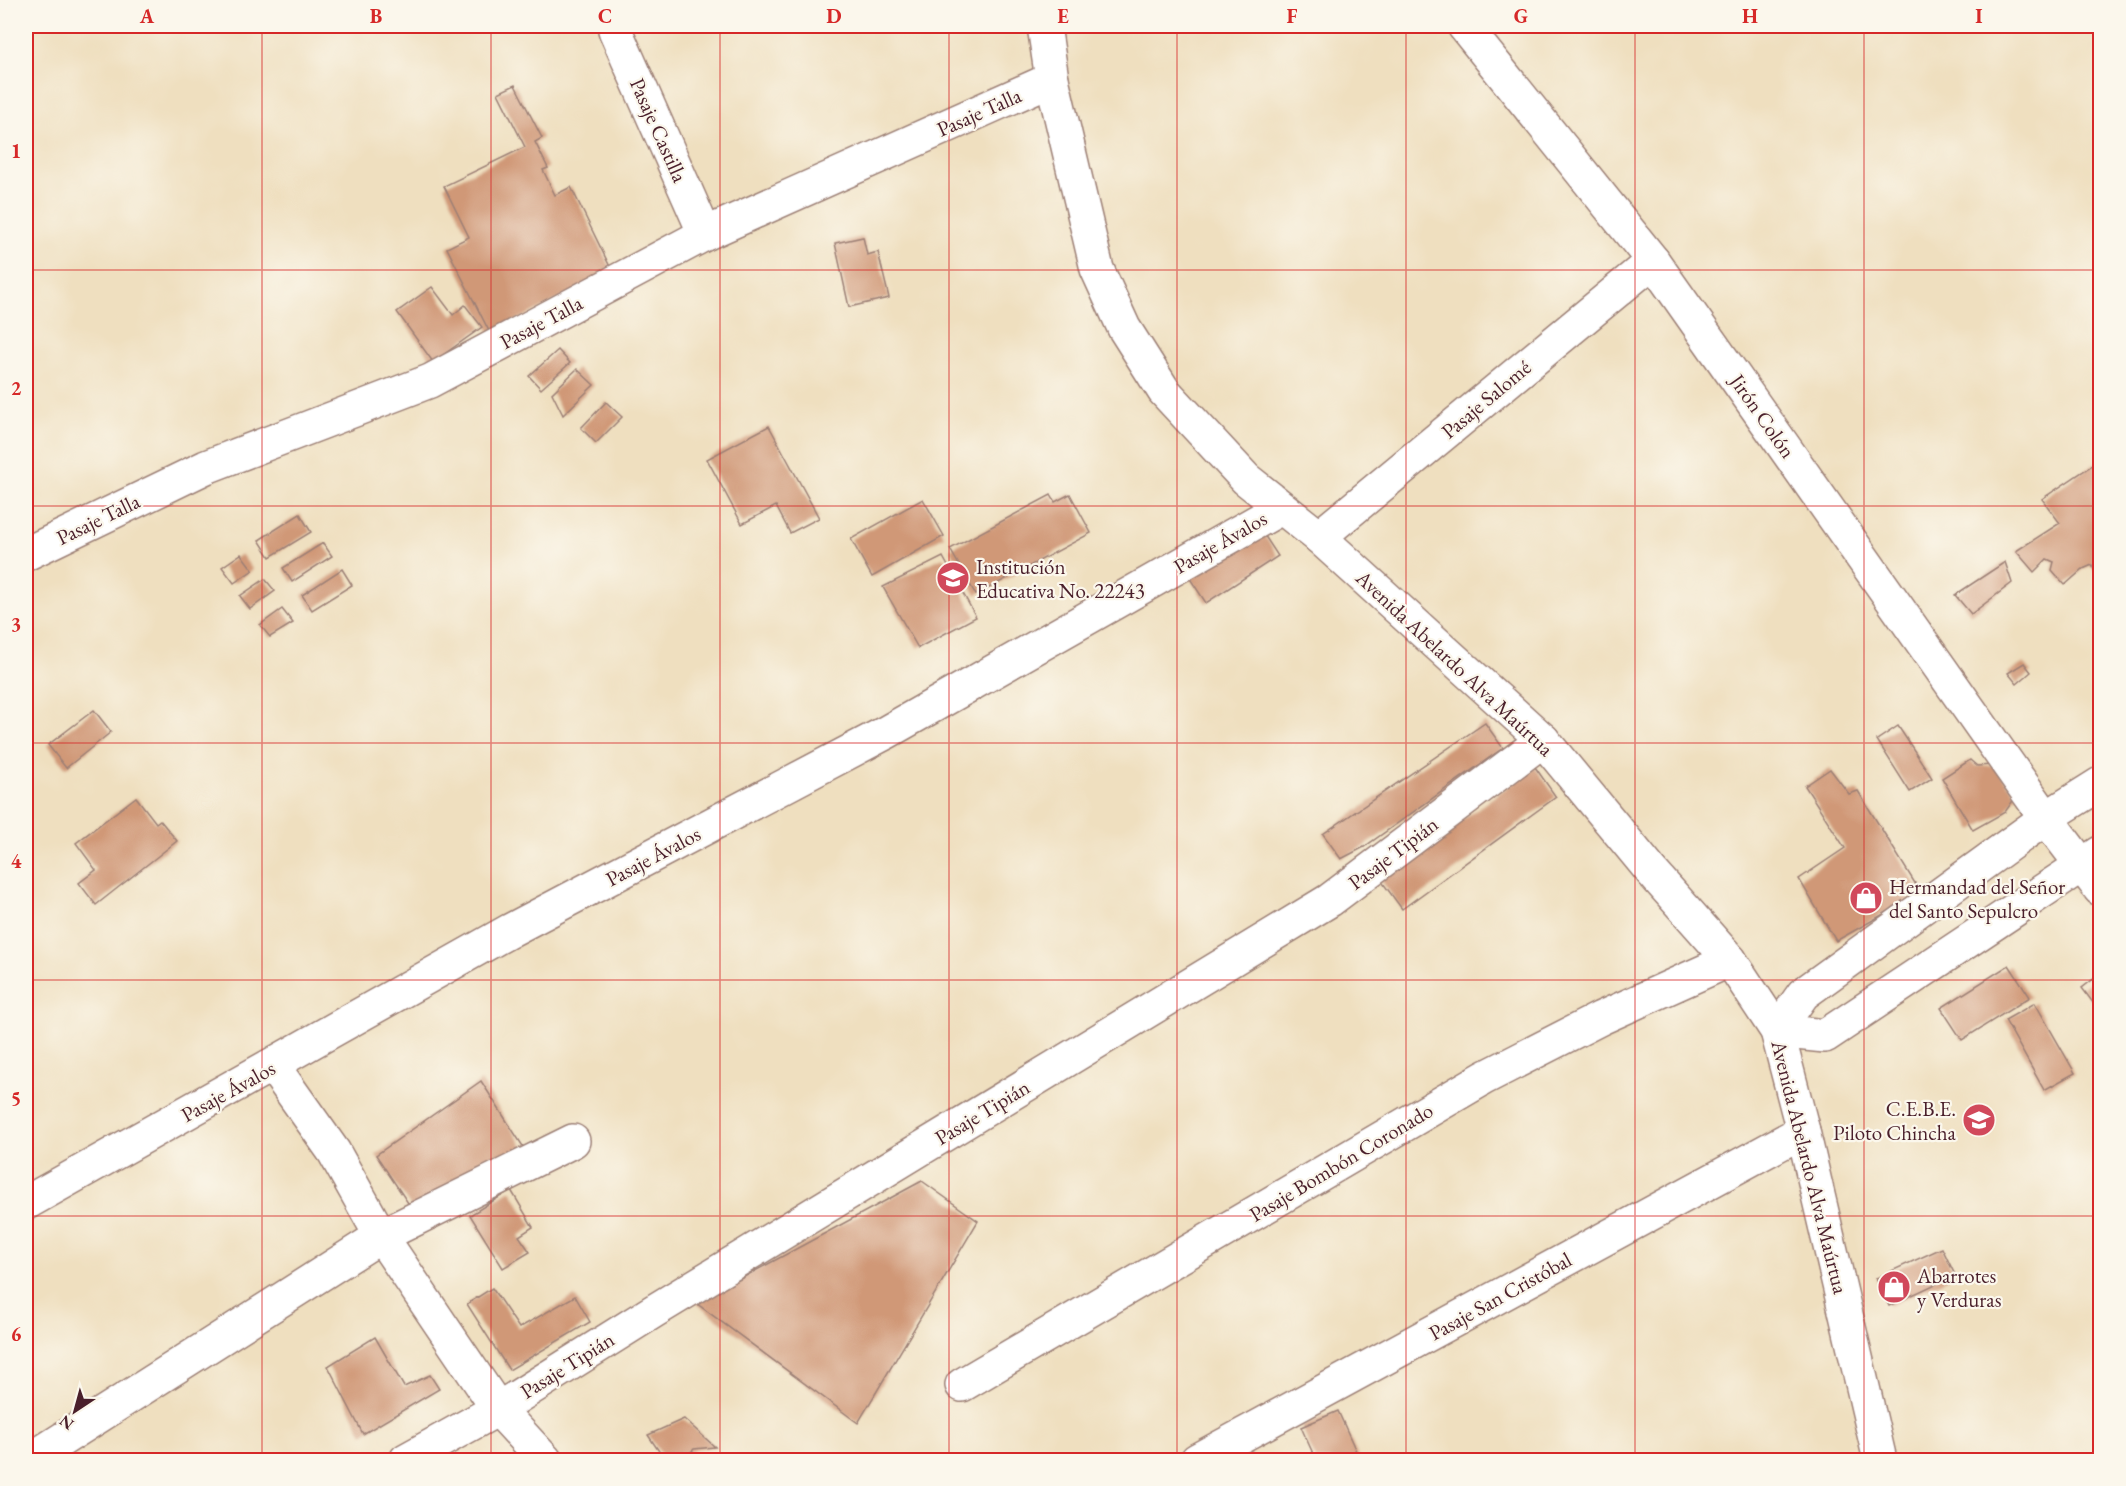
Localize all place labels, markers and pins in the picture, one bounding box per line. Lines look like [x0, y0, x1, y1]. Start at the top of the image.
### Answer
place label: Institución Educativa No. 22243 [976, 553, 1145, 604]
school or university icon: Institución Educativa No. 22243 [935, 560, 971, 596]
place label: Hermandad del Señor del Santo Sepulcro [1889, 873, 2065, 924]
shop icon: Hermandad del Señor del Santo Sepulcro [1848, 880, 1884, 916]
place label: C.E.B.E. Piloto Chincha [1833, 1095, 1957, 1146]
school or university icon: C.E.B.E. Piloto Chincha [1961, 1102, 1997, 1138]
place label: Abarrotes y Verduras [1916, 1262, 2002, 1313]
shop icon: Abarrotes y Verduras [1876, 1269, 1912, 1305]

